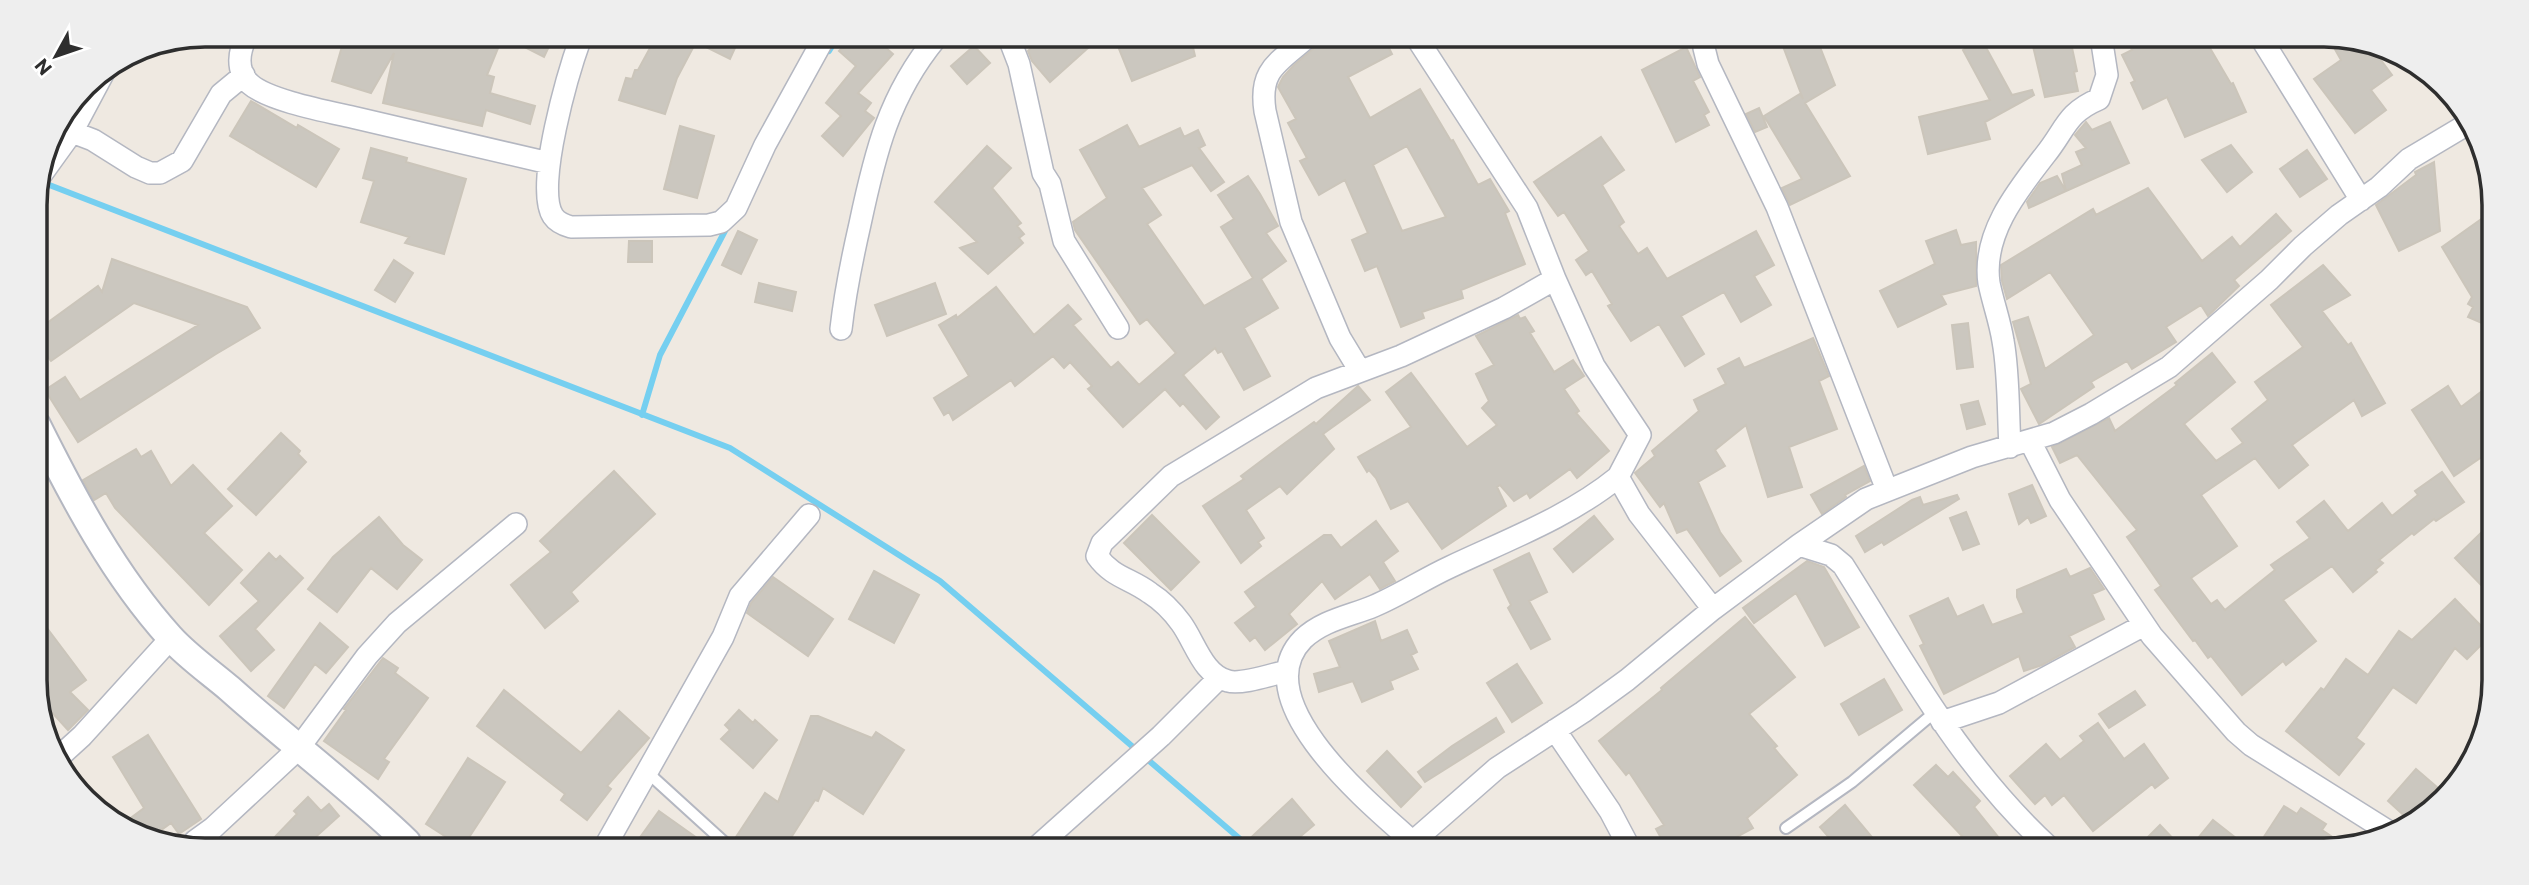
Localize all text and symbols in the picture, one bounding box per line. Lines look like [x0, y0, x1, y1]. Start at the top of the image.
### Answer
north arrow [21, 21, 91, 91]
text: N [29, 54, 56, 80]

